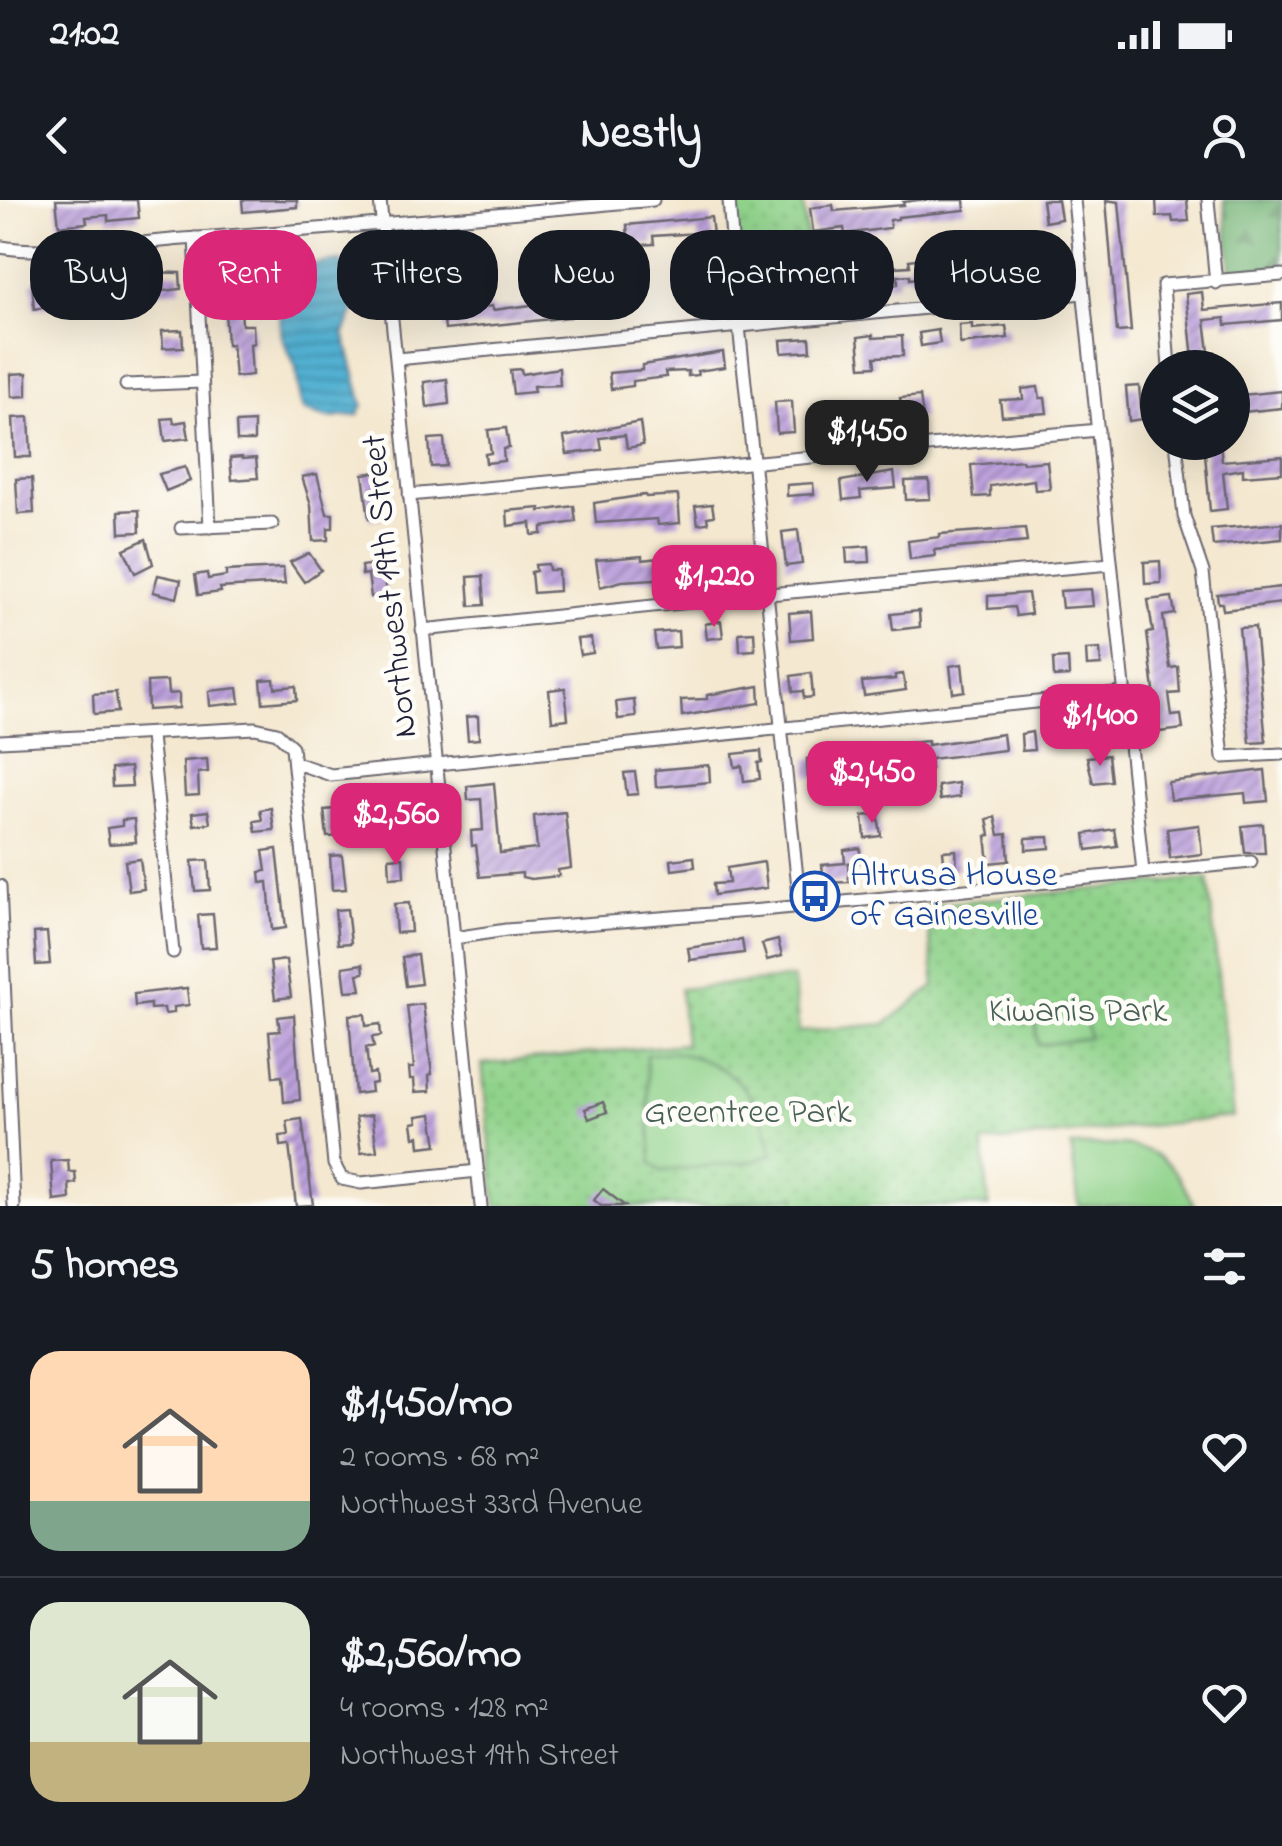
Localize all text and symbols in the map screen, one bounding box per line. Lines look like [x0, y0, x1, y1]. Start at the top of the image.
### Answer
text: 21:02 [50, 7, 120, 63]
text: Nestly [580, 102, 702, 168]
icon: back [30, 108, 85, 163]
icon: person [1197, 108, 1252, 163]
chip: Buy [30, 230, 163, 320]
chip: Rent [183, 230, 317, 320]
chip: Filters [337, 230, 498, 320]
chip: New [518, 230, 650, 320]
chip: Apartment [670, 230, 894, 320]
chip: House [914, 230, 1076, 320]
map controls [1140, 350, 1250, 460]
button: layers [1140, 350, 1250, 460]
pin: $1,450 [786, 400, 948, 485]
text: $1,450 [827, 409, 907, 456]
street label: Northwest 19th Street [350, 431, 432, 740]
pin: $1,220 [633, 545, 795, 630]
text: $1,220 [674, 554, 754, 601]
pin: $1,400 [1019, 684, 1181, 769]
text: $1,400 [1062, 693, 1138, 740]
pin: $2,450 [791, 741, 953, 826]
text: $2,450 [829, 750, 915, 797]
pin: $2,560 [315, 783, 477, 868]
text: $2,560 [353, 792, 439, 839]
place label: Altrusa House of Gainesville [850, 851, 1058, 942]
bus stop icon: Altrusa House of Gainesville [789, 870, 841, 922]
park label: Kiwanis Park [989, 987, 1168, 1038]
park label: Greentree Park [644, 1088, 852, 1139]
text: 5 homes [30, 1236, 179, 1297]
icon: filters [1197, 1239, 1252, 1294]
text: $1,450/mo [340, 1374, 513, 1435]
icon: home [110, 1391, 230, 1511]
icon: heart [1197, 1424, 1252, 1479]
text: 2 rooms · 68 m² [340, 1435, 539, 1482]
text: Northwest 33rd Avenue [340, 1482, 643, 1529]
text: $2,560/mo [340, 1625, 522, 1686]
icon: home [110, 1642, 230, 1762]
icon: heart [1197, 1675, 1252, 1730]
text: 4 rooms · 128 m² [340, 1686, 549, 1733]
text: Northwest 19th Street [340, 1733, 619, 1780]

